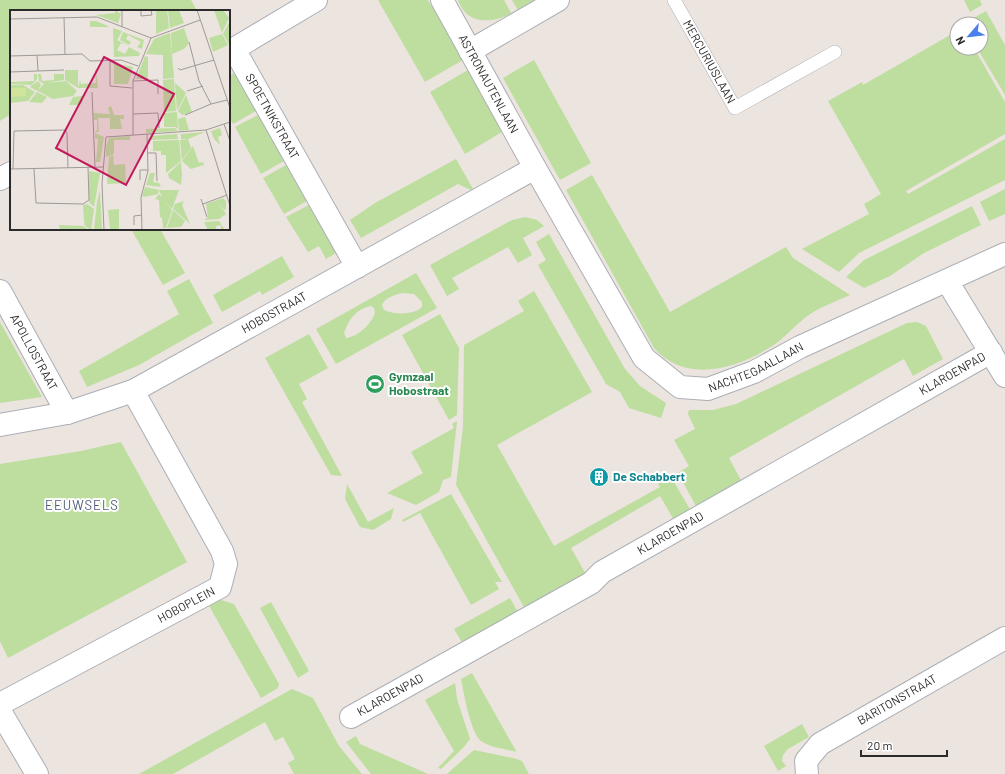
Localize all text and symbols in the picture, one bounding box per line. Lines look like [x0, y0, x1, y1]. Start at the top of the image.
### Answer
inset map [10, 10, 230, 230]
north arrow [949, 16, 989, 56]
street label: MERCURIUSLAAN [681, 17, 739, 106]
street label: ASTRONAUTENLAAN [456, 32, 522, 135]
text: N [952, 35, 967, 47]
street label: SPOETNIKSTRAAT [243, 71, 303, 161]
street label: HOBOSTRAAT [239, 288, 309, 336]
street label: APOLLOSTRAAT [8, 311, 61, 393]
street label: NACHTEGAALLAAN [706, 339, 805, 394]
street label: KLAROENPAD [916, 349, 987, 397]
place label: Gymzaal Hobostraat [389, 369, 449, 397]
sports icon: Gymzaal Hobostraat [364, 373, 386, 395]
building icon: De Schabbert [588, 466, 610, 488]
place label: De Schabbert [613, 469, 686, 483]
district label: EEUWSELS [45, 497, 119, 513]
street label: KLAROENPAD [634, 508, 705, 557]
street label: HOBOPLEIN [155, 583, 217, 625]
street label: KLAROENPAD [354, 670, 425, 718]
street label: BARITONSTRAAT [855, 671, 939, 727]
scale bar [861, 732, 947, 758]
text: 20 m [867, 738, 893, 752]

